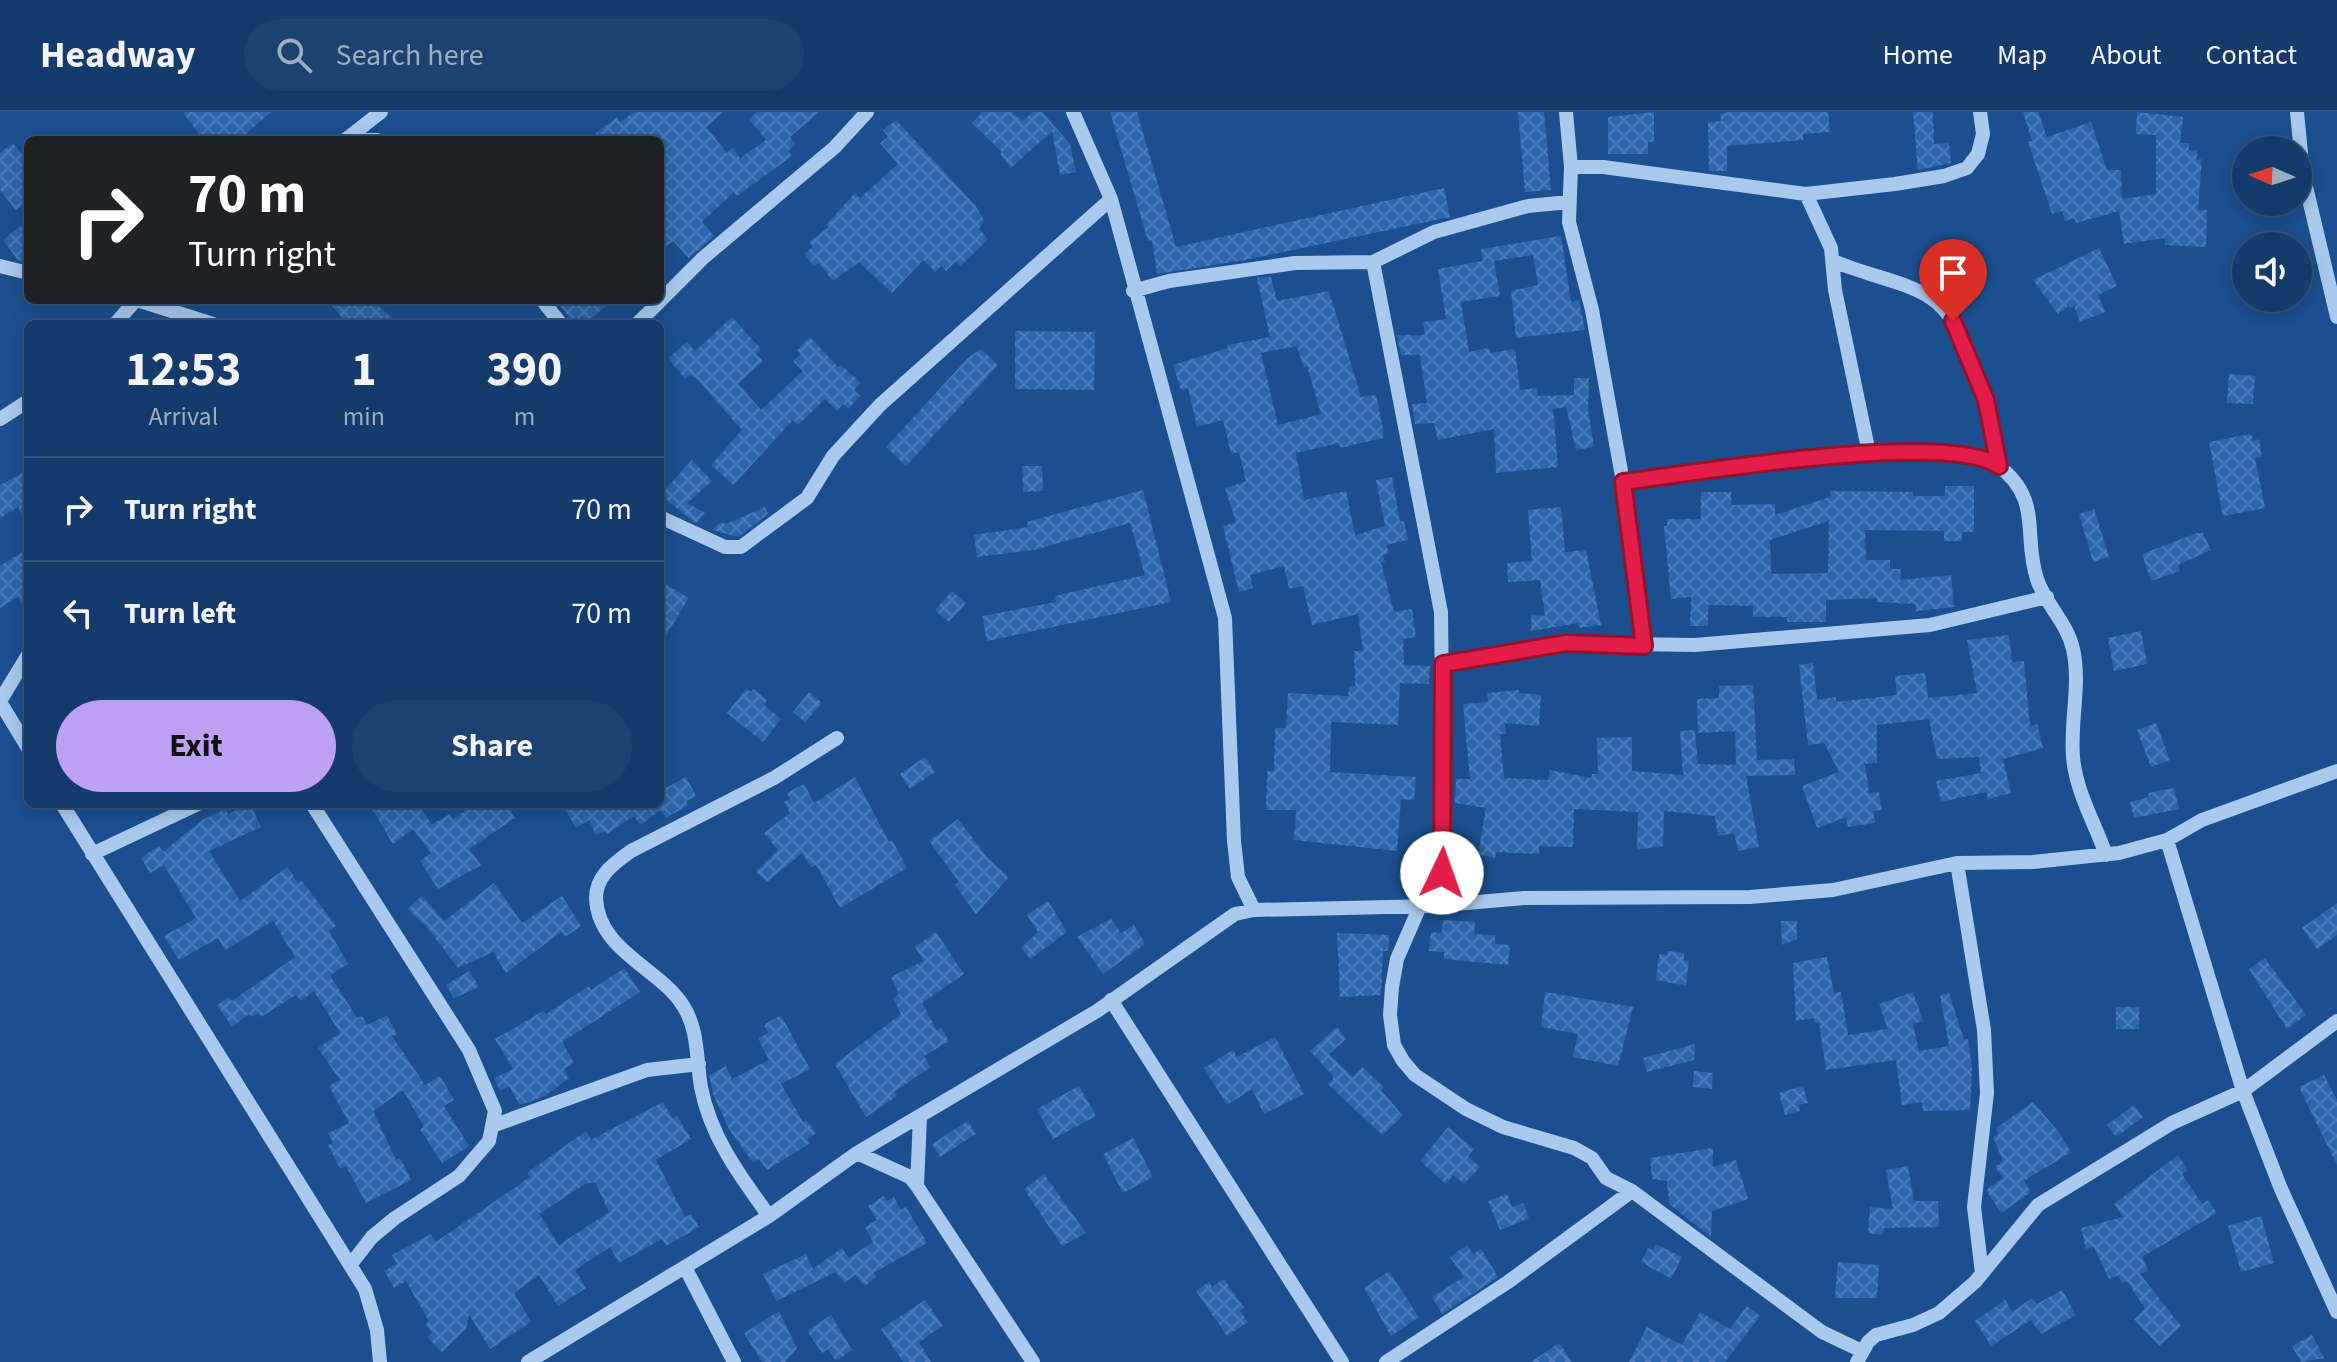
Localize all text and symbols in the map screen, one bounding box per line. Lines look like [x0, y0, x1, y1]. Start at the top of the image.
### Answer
search box [244, 19, 804, 91]
text: Headway [40, 28, 196, 82]
icon: search [272, 33, 316, 77]
text: Search here [336, 34, 484, 77]
text: Home [1882, 35, 1953, 75]
text: Map [1997, 35, 2047, 75]
text: About [2091, 35, 2162, 75]
text: Contact [2206, 35, 2297, 75]
north arrow [2232, 136, 2312, 216]
map controls [2232, 136, 2312, 312]
text: 70 m [188, 155, 306, 234]
icon: right [56, 168, 160, 272]
text: Turn right [188, 229, 336, 280]
button: sound [2232, 232, 2312, 312]
pin [1919, 239, 1987, 321]
icon: arrive [1931, 251, 1975, 295]
text: 12:53 [125, 336, 241, 404]
text: 1 [351, 336, 377, 404]
text: 390 [486, 336, 562, 404]
text: Arrival [148, 398, 218, 435]
text: min [343, 398, 385, 435]
text: m [514, 398, 535, 435]
icon: right [56, 487, 100, 531]
text: Turn right [124, 488, 256, 531]
text: 70 m [571, 488, 632, 531]
icon: left [56, 591, 100, 635]
text: Turn left [124, 592, 236, 635]
text: 70 m [571, 592, 632, 635]
button: Exit [56, 700, 336, 792]
button: Share [352, 700, 632, 792]
position arrow [1400, 831, 1484, 915]

